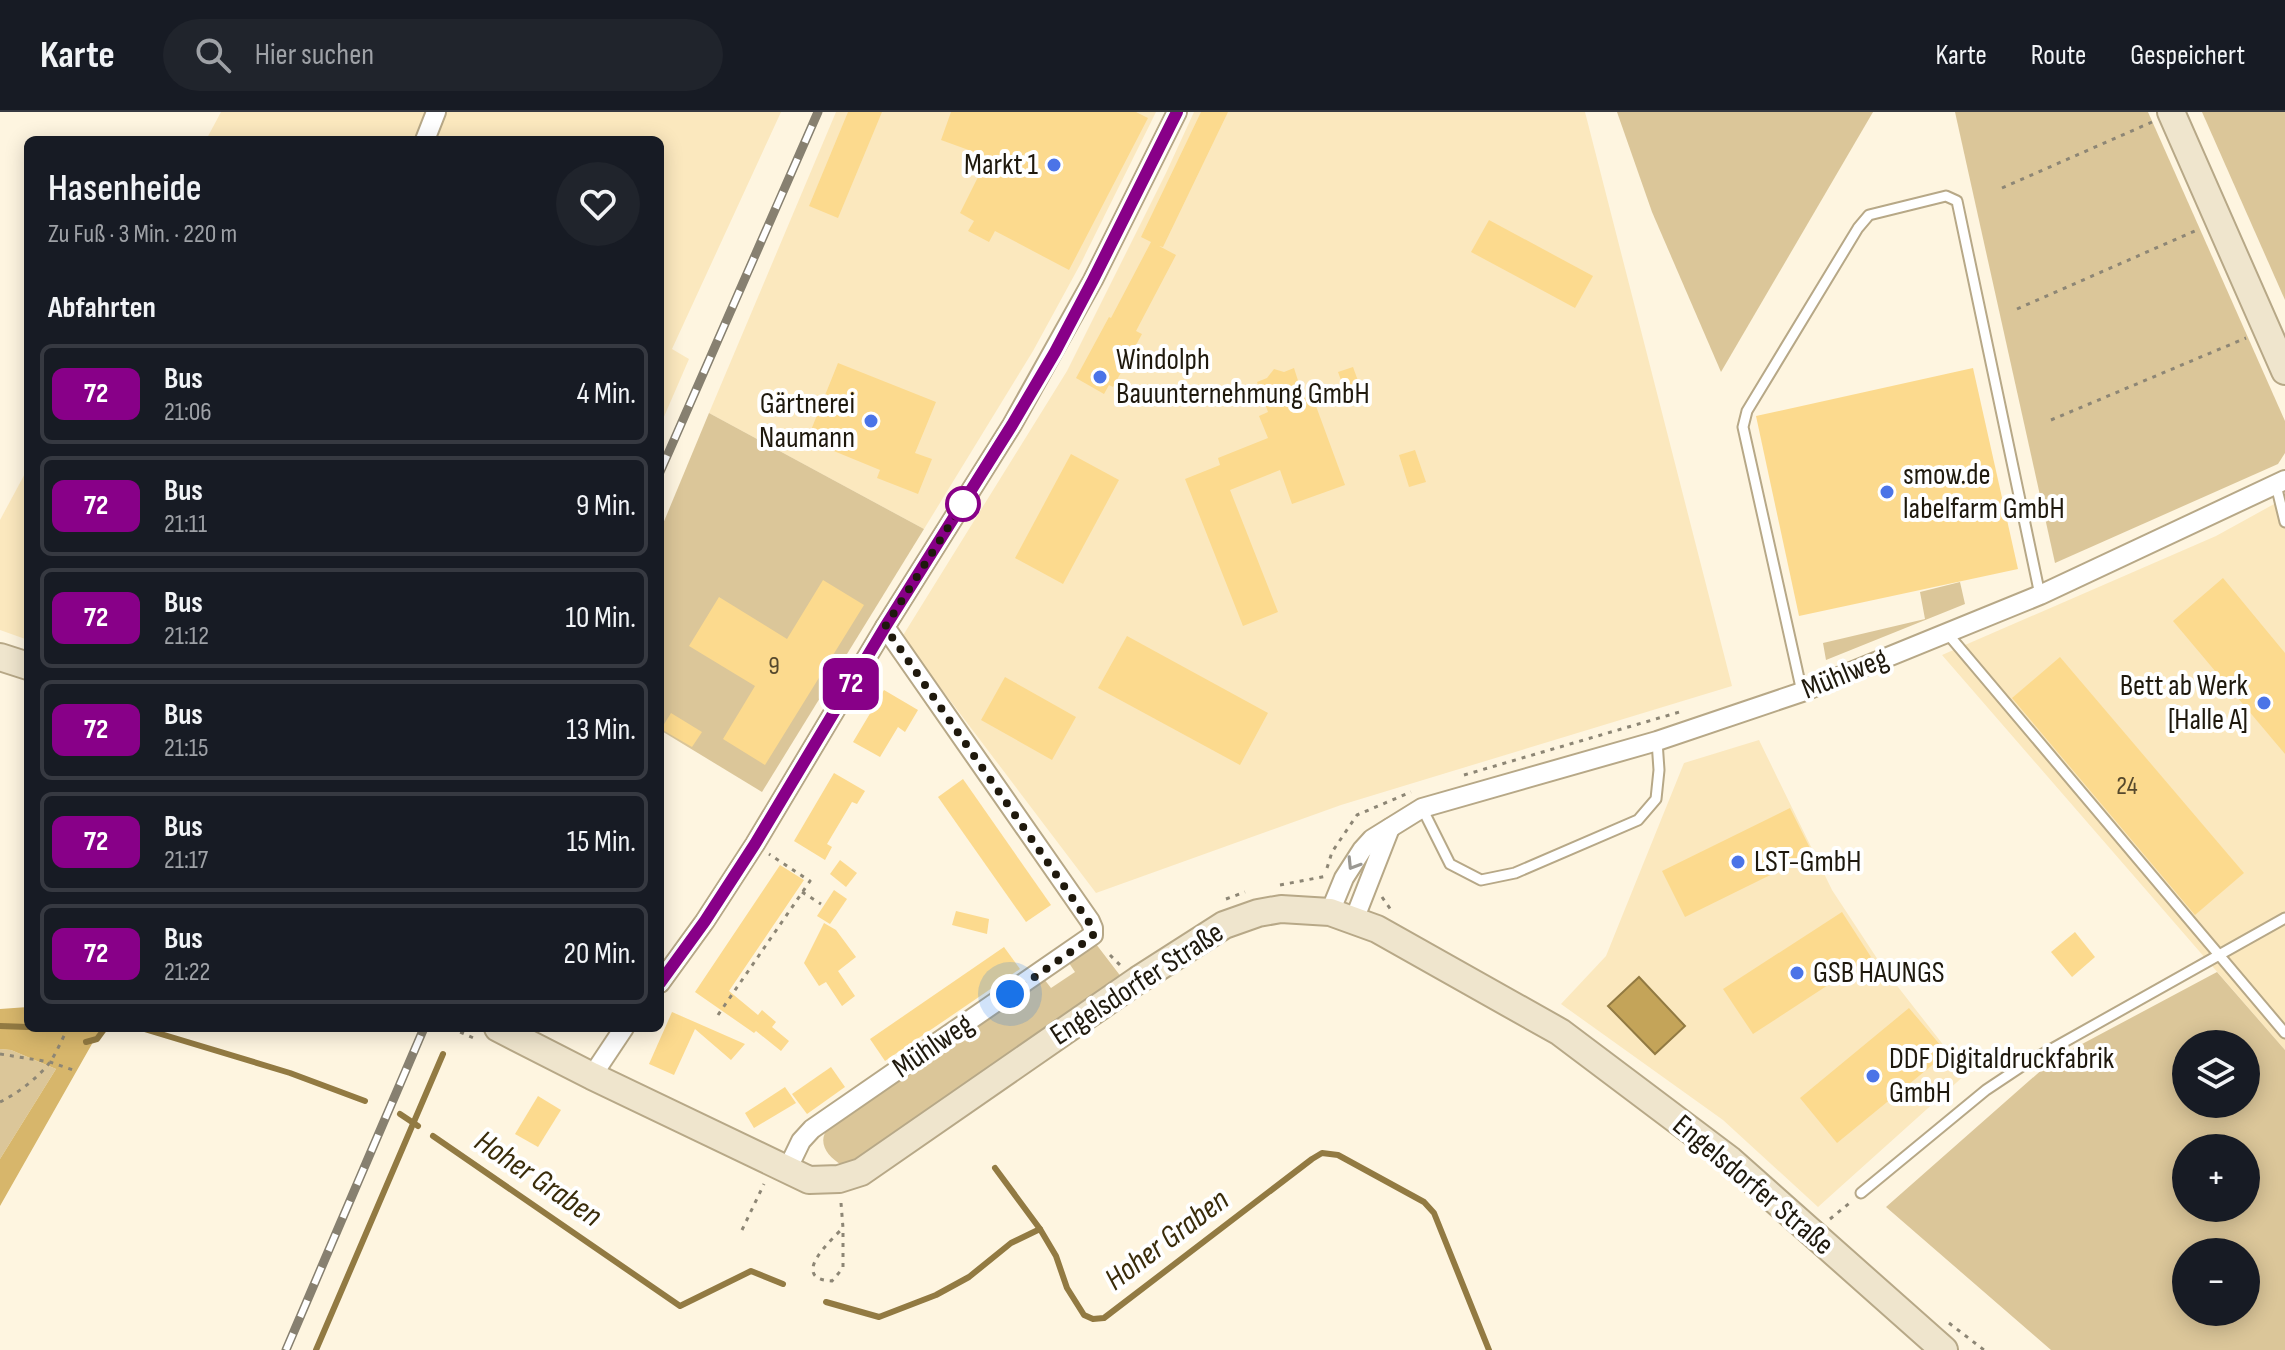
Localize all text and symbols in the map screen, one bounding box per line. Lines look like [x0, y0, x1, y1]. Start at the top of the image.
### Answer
search box [163, 19, 723, 91]
text: Karte [40, 33, 115, 78]
icon: search [191, 33, 235, 77]
text: Hier suchen [255, 37, 374, 73]
text: Karte [1936, 39, 1987, 72]
text: Route [2031, 39, 2086, 72]
text: Gespeichert [2130, 39, 2245, 72]
place label: Markt 1 [964, 147, 1038, 183]
marker: Markt 1 [1045, 156, 1063, 174]
button: heart [556, 162, 640, 246]
text: Hasenheide [48, 166, 202, 211]
text: Zu Fuß · 3 Min. · 220 m [48, 219, 237, 250]
text: Abfahrten [48, 290, 156, 326]
place label: Windolph Bauunternehmung GmbH [1116, 342, 1370, 412]
text: Bus [164, 361, 203, 397]
marker: Windolph Bauunternehmung GmbH [1091, 368, 1109, 386]
text: 4 Min. [577, 376, 636, 412]
text: 72 [84, 377, 108, 410]
place label: Gärtnerei Naumann [759, 386, 855, 456]
text: 21:06 [164, 397, 212, 428]
marker: Gärtnerei Naumann [862, 412, 880, 430]
place label: smow.de labelfarm GmbH [1903, 457, 2065, 527]
text: Bus [164, 473, 203, 509]
marker: smow.de labelfarm GmbH [1878, 483, 1896, 501]
unlabelled marker [946, 487, 980, 521]
text: 9 Min. [576, 488, 636, 524]
text: 72 [84, 489, 108, 522]
text: 21:11 [164, 509, 207, 540]
text: Bus [164, 585, 203, 621]
text: 10 Min. [565, 600, 636, 636]
text: 72 [84, 601, 108, 634]
text: 21:12 [164, 621, 209, 652]
street label: Mühlweg [1797, 641, 1893, 707]
house number: 9 [768, 651, 780, 682]
line badge: 72 [815, 658, 887, 710]
text: 72 [839, 667, 863, 700]
place label: Bett ab Werk [Halle A] [2120, 668, 2249, 738]
marker: Bett ab Werk [Halle A] [2255, 694, 2273, 712]
text: Bus [164, 697, 203, 733]
text: 13 Min. [566, 712, 636, 748]
text: 72 [84, 713, 108, 746]
text: 21:15 [164, 733, 208, 764]
house number: 24 [2116, 771, 2138, 802]
text: Bus [164, 809, 203, 845]
text: 15 Min. [567, 824, 636, 860]
text: 72 [84, 825, 108, 858]
place label: LST-GmbH [1754, 844, 1861, 880]
text: 21:17 [164, 845, 208, 876]
marker: LST-GmbH [1729, 853, 1747, 871]
one-way arrow [1347, 855, 1362, 870]
street label: Engelsdorfer Straße [1044, 915, 1230, 1053]
text: Bus [164, 921, 203, 957]
text: 20 Min. [564, 936, 636, 972]
text: 72 [84, 937, 108, 970]
place label: GSB HAUNGS [1813, 955, 1945, 991]
text: 21:22 [164, 957, 210, 988]
marker: GSB HAUNGS [1788, 964, 1806, 982]
your location [990, 974, 1030, 1014]
street label: Mühlweg [886, 1006, 980, 1086]
map controls [2172, 1030, 2260, 1326]
button: layers [2172, 1030, 2260, 1118]
place label: DDF Digitaldruckfabrik GmbH [1889, 1041, 2115, 1111]
marker: DDF Digitaldruckfabrik GmbH [1864, 1067, 1882, 1085]
street label: Engelsdorfer Straße [1665, 1107, 1841, 1263]
water label: Hoher Graben [467, 1122, 609, 1236]
button: + [2172, 1134, 2260, 1222]
water label: Hoher Graben [1097, 1181, 1237, 1299]
button: − [2172, 1238, 2260, 1326]

